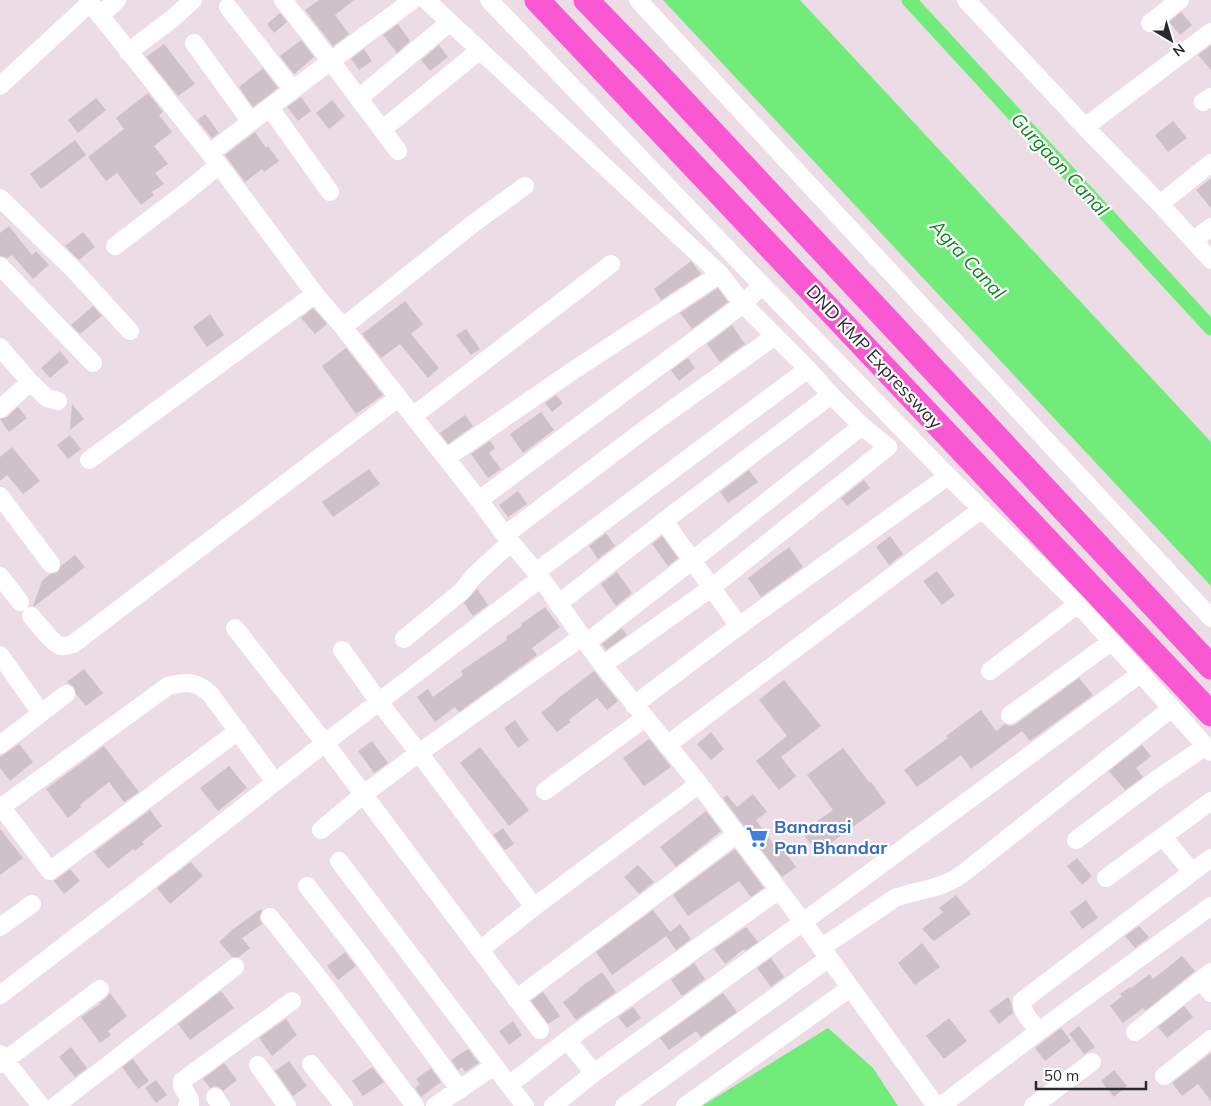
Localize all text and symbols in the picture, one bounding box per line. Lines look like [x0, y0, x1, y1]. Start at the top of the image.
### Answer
north arrow [1146, 15, 1196, 65]
text: N [1169, 40, 1189, 61]
water label: Gurgaon Canal [1006, 107, 1114, 221]
water label: Agra Canal [925, 214, 1011, 304]
street label: DND KMP Expressway [802, 280, 948, 434]
place label: Banarasi Pan Bhandar [774, 815, 888, 859]
supermarket icon: Banarasi Pan Bhandar [744, 824, 770, 850]
scale bar [1036, 1058, 1146, 1090]
text: 50 m [1044, 1066, 1079, 1085]

